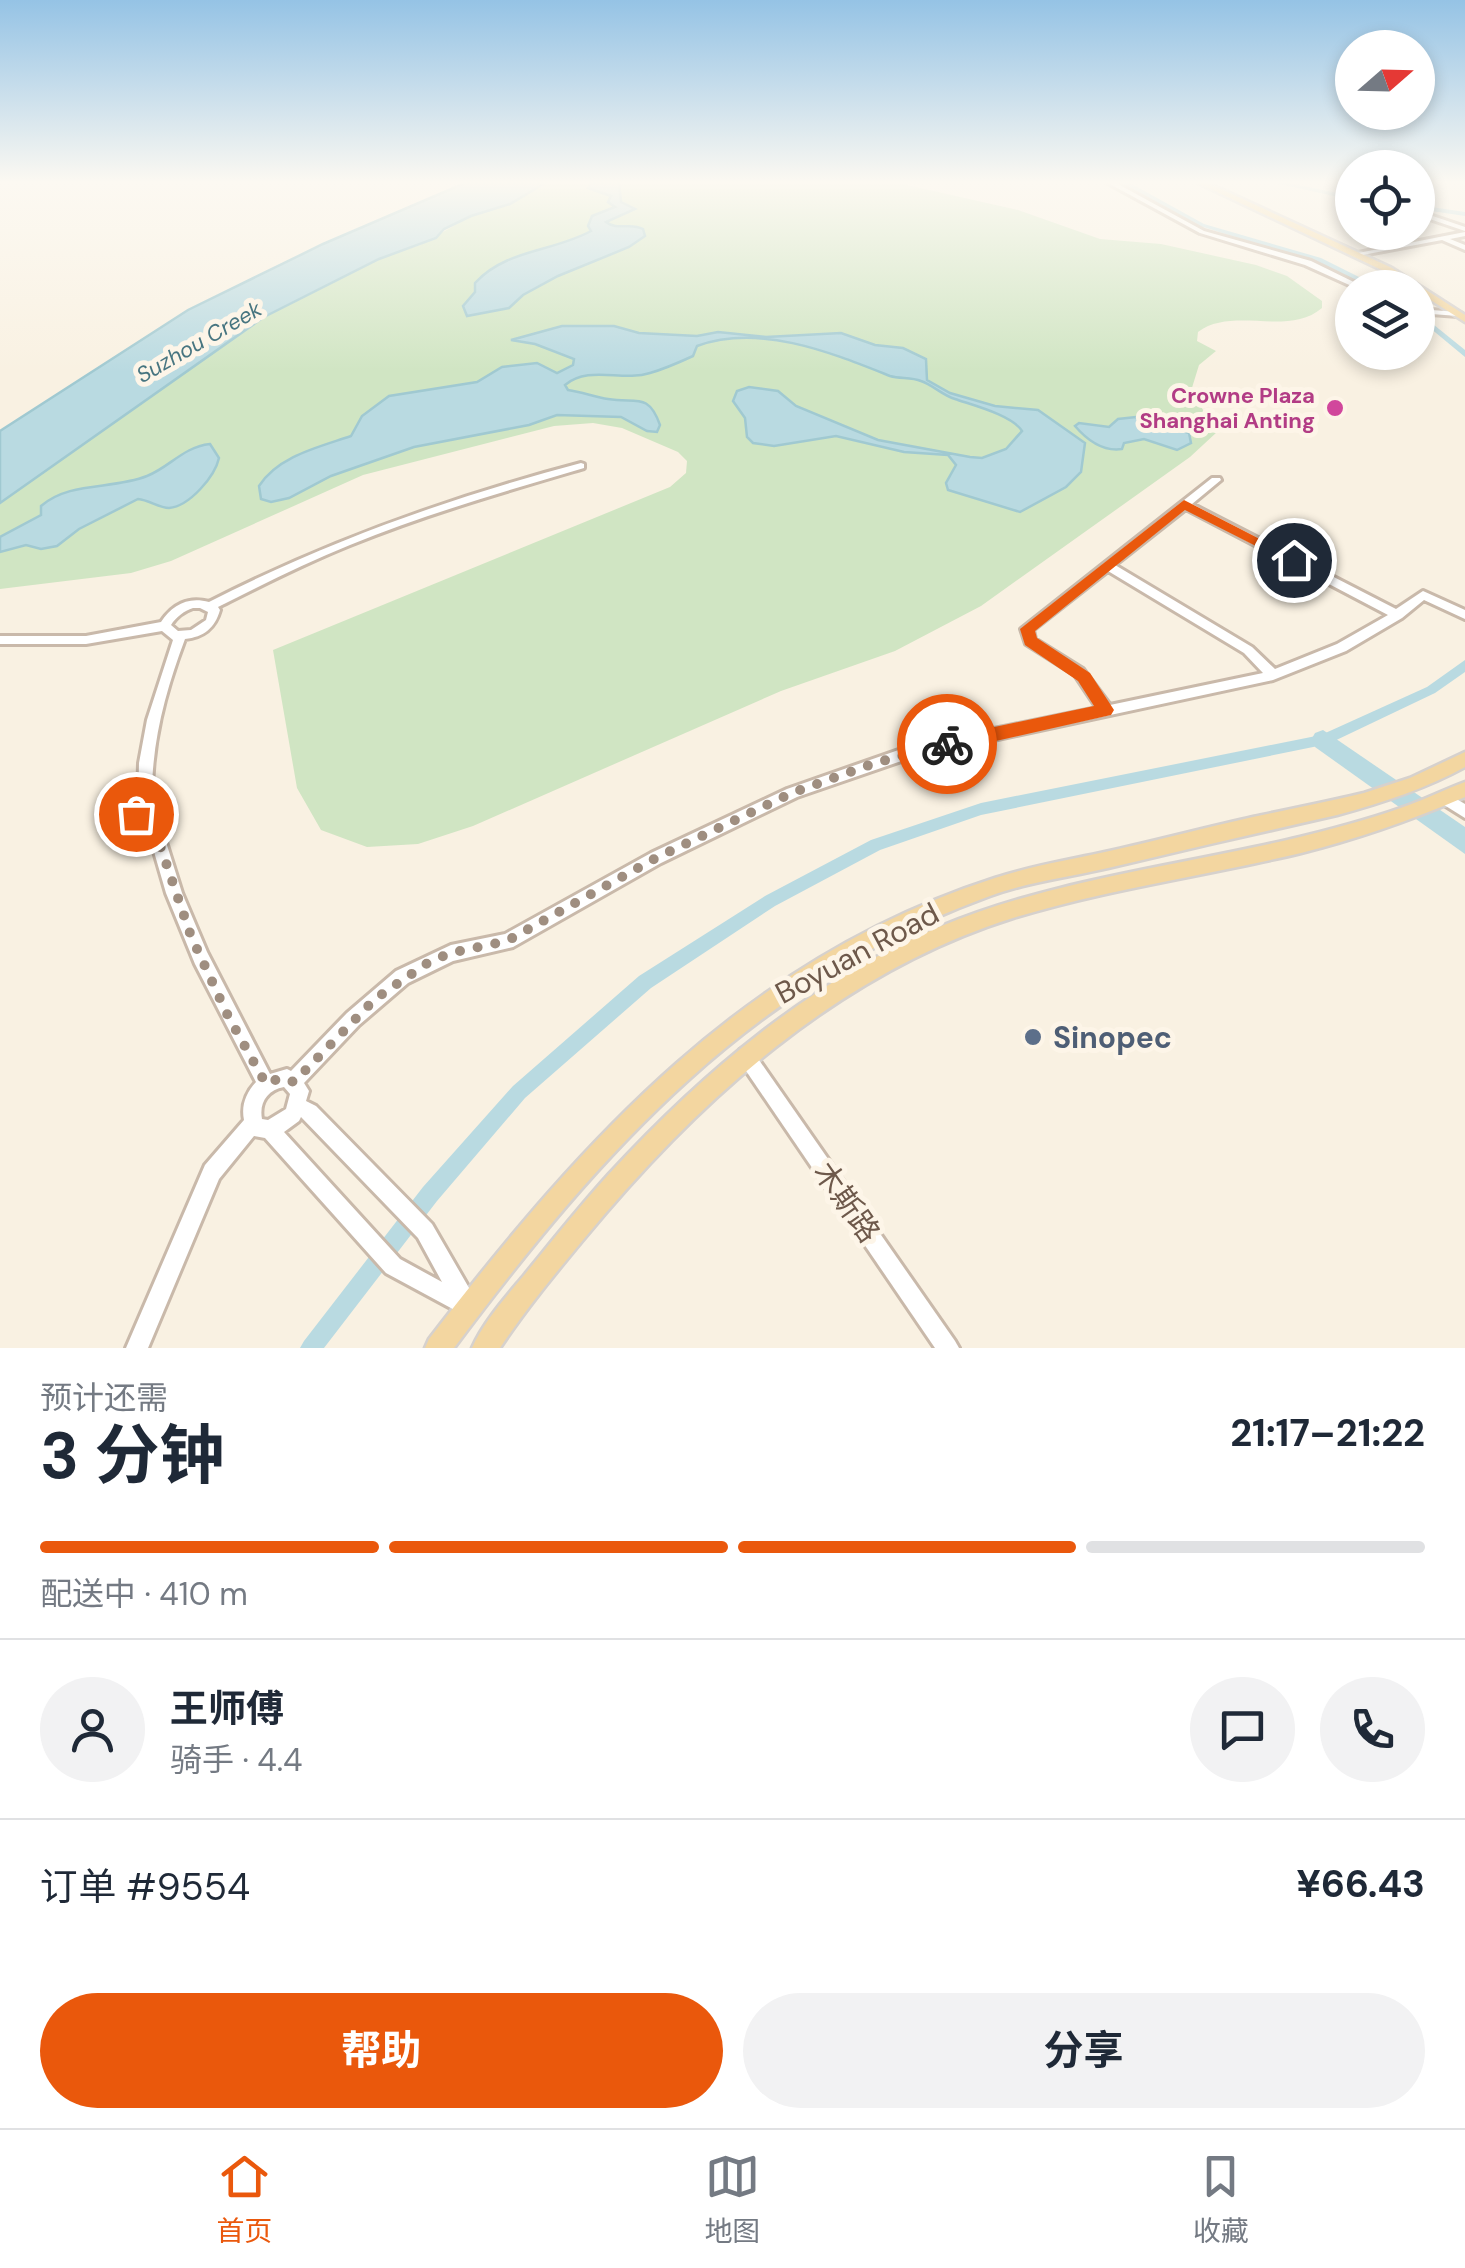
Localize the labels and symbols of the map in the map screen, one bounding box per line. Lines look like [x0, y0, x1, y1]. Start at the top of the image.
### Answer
north arrow [1335, 30, 1435, 130]
water label: Suzhou Creek [131, 294, 268, 390]
place label: Crowne Plaza Shanghai Anting [1139, 381, 1315, 435]
marker: Crowne Plaza Shanghai Anting [1324, 397, 1346, 419]
pin [1252, 518, 1337, 603]
courier [897, 694, 997, 794]
pin [94, 772, 179, 857]
street label: Boyuan Road [768, 894, 946, 1012]
place label: Sinopec [1053, 1018, 1172, 1057]
marker: Sinopec [1022, 1026, 1044, 1048]
street label: 木斯路 [805, 1154, 889, 1250]

